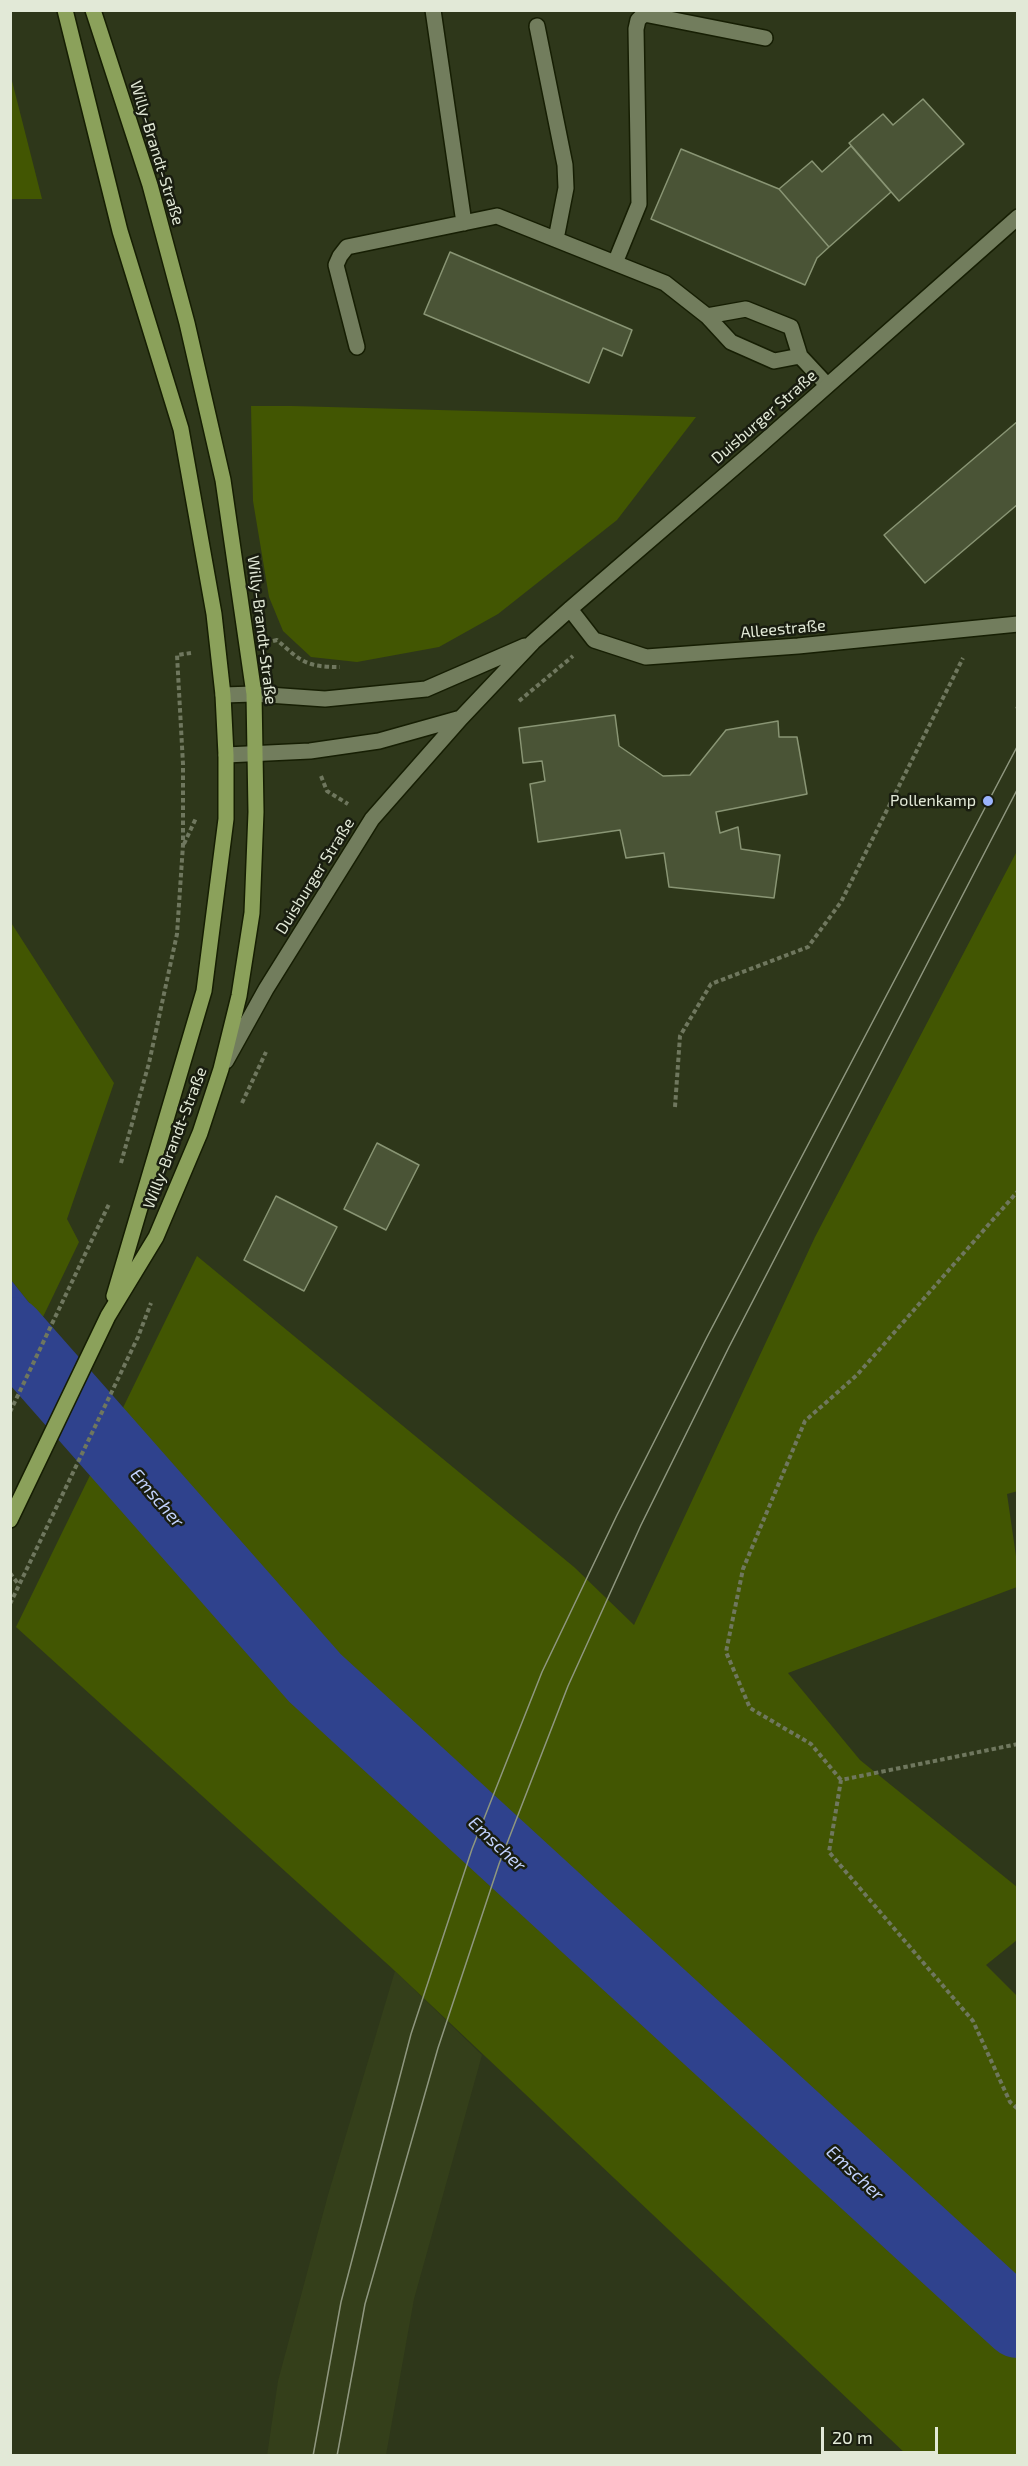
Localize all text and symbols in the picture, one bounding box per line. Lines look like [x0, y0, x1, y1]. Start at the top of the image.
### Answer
street label: Willy-Brandt-Straße [126, 78, 188, 228]
street label: Duisburger Straße [707, 366, 821, 468]
street label: Willy-Brandt-Straße [243, 554, 281, 706]
street label: Alleestraße [740, 616, 826, 642]
place label: Pollenkamp [890, 791, 976, 811]
marker: Pollenkamp [981, 794, 995, 808]
street label: Duisburger Straße [272, 814, 358, 938]
street label: Willy-Brandt-Straße [139, 1064, 211, 1212]
water label: Emscher [126, 1464, 188, 1532]
water label: Emscher [464, 1812, 530, 1876]
water label: Emscher [822, 2141, 888, 2205]
scale bar [824, 2415, 941, 2453]
text: 20 m [832, 2426, 873, 2448]

